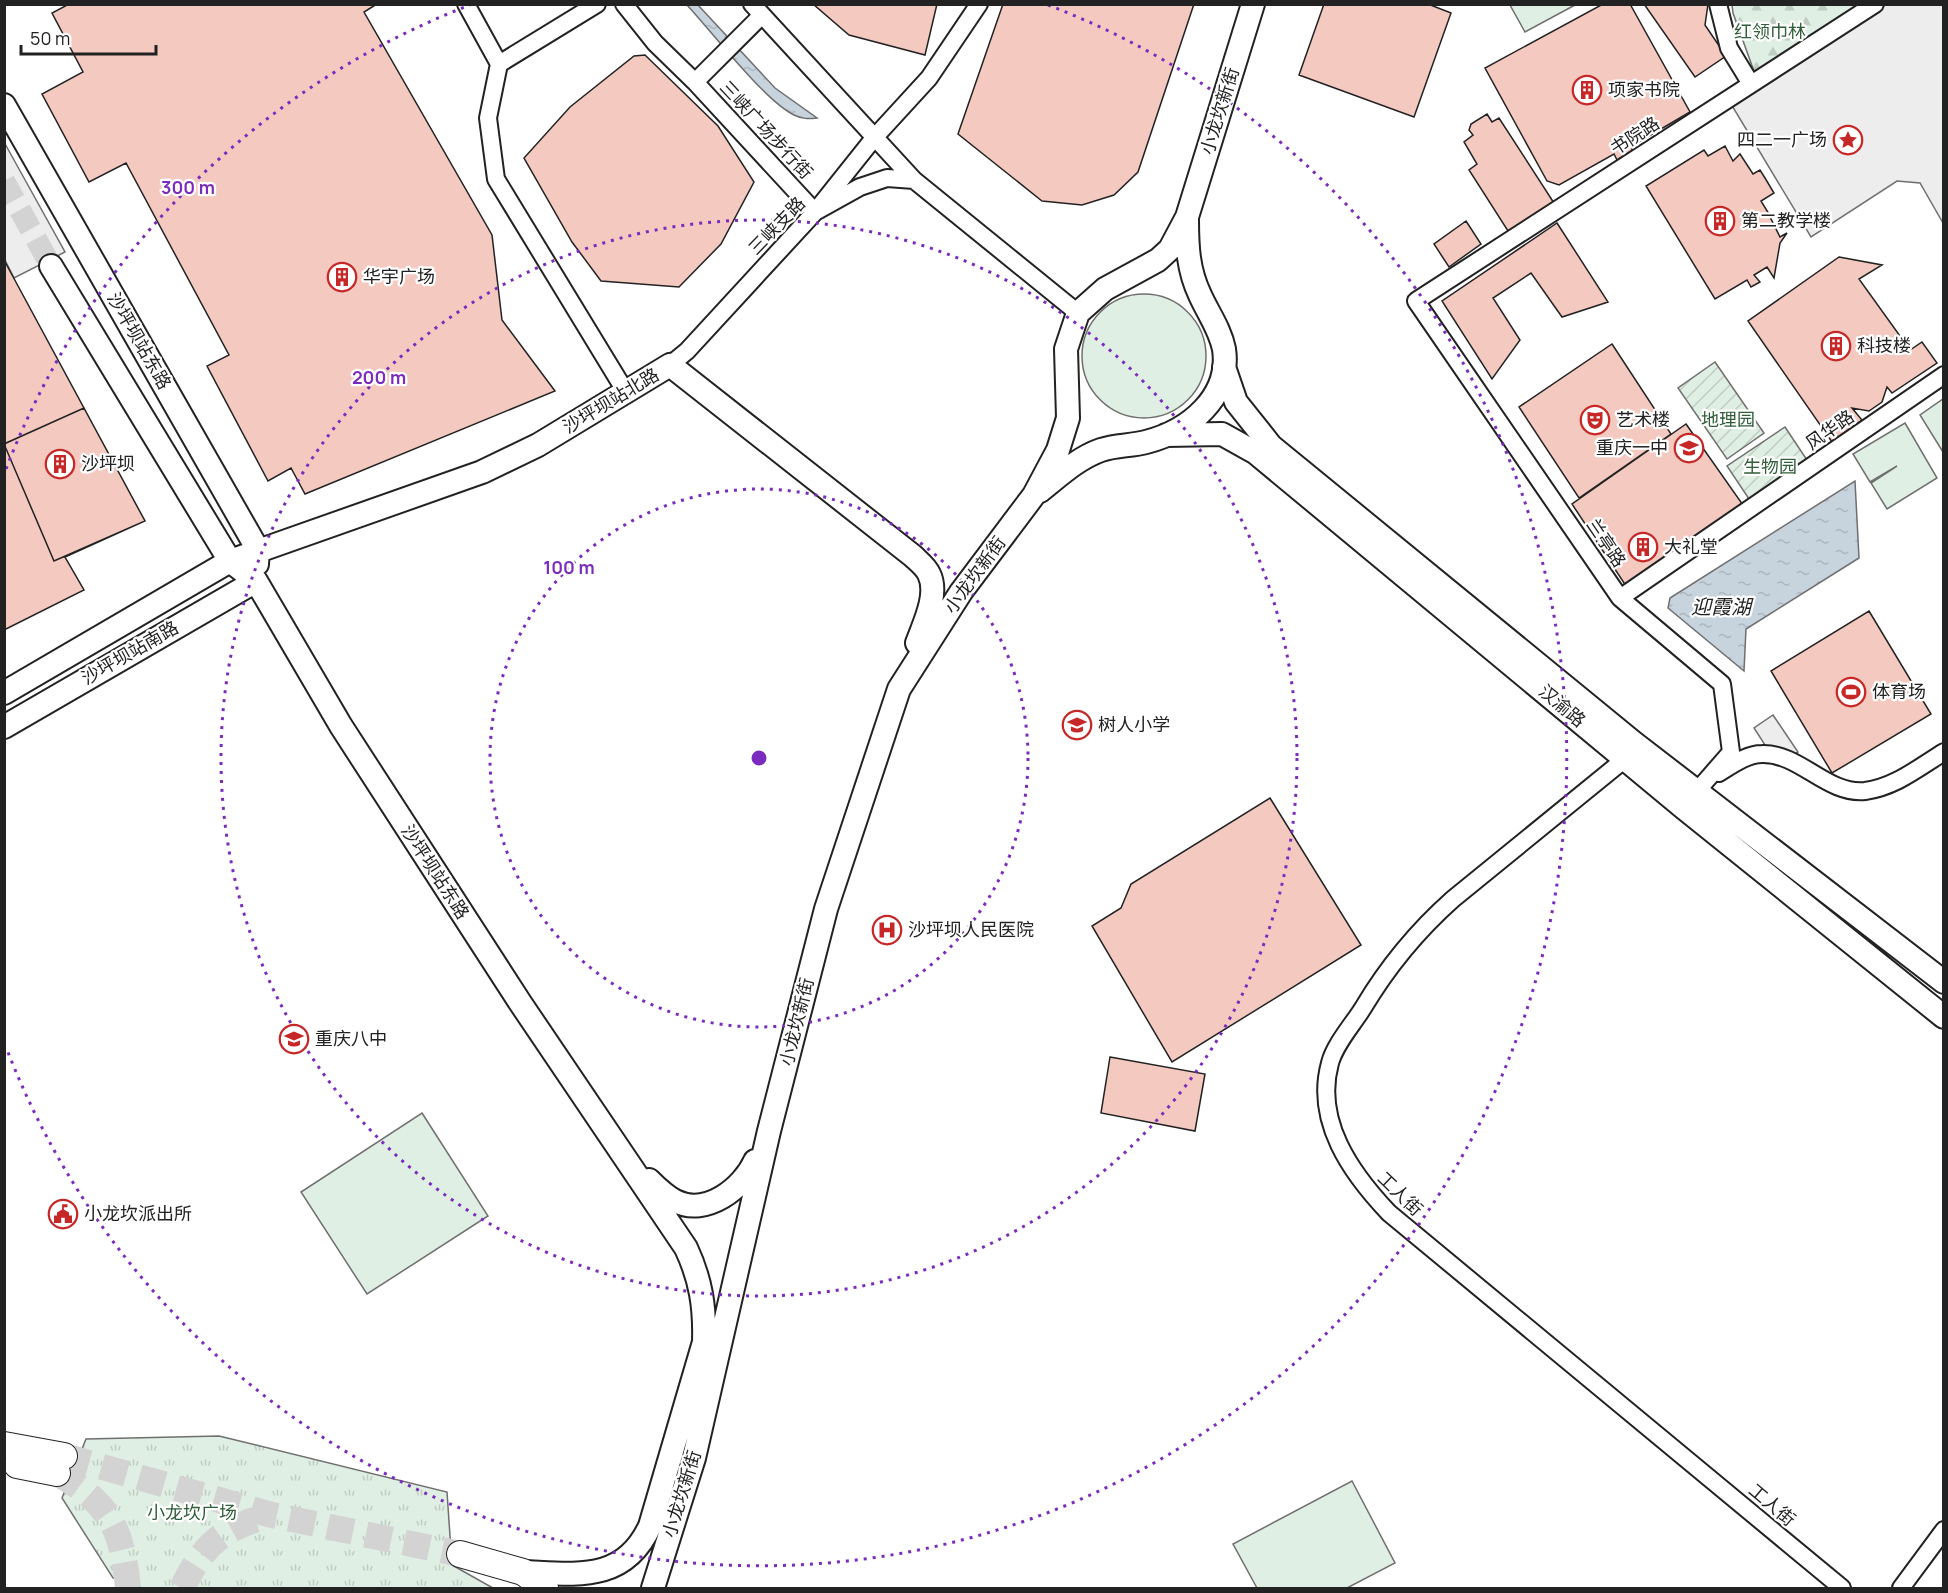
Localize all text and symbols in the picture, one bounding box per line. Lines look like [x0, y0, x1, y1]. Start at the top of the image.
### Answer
scale bar [21, 18, 156, 56]
park label: 红领巾林 [1734, 19, 1806, 43]
text: 50 m [30, 26, 70, 50]
street label: 小龙坎新街 [1194, 64, 1244, 157]
building icon: 项家书院 [1571, 74, 1603, 106]
street label: 三峡广场步行街 [715, 75, 818, 184]
place label: 项家书院 [1608, 77, 1680, 101]
street label: 书院路 [1605, 110, 1664, 160]
place icon: 四二一广场 [1832, 124, 1864, 156]
place label: 四二一广场 [1737, 127, 1827, 151]
text: 300 m [161, 175, 215, 199]
street label: 三峡支路 [743, 191, 810, 260]
building icon: 第二教学楼 [1704, 205, 1736, 237]
place label: 第二教学楼 [1741, 208, 1831, 232]
building icon: 华宇广场 [326, 261, 358, 293]
place label: 华宇广场 [363, 264, 435, 288]
street label: 沙坪坝站东路 [102, 288, 177, 393]
building icon: 科技楼 [1820, 330, 1852, 362]
place label: 科技楼 [1857, 333, 1911, 357]
street label: 沙坪坝站北路 [558, 362, 663, 438]
text: 200 m [352, 365, 406, 389]
theatre icon: 艺术楼 [1579, 404, 1611, 436]
street label: 风华路 [1800, 404, 1858, 454]
place label: 艺术楼 [1616, 407, 1670, 431]
park label: 地理园 [1701, 407, 1755, 431]
school or university icon: 重庆一中 [1673, 432, 1705, 464]
place label: 重庆一中 [1596, 435, 1668, 459]
building icon: 沙坪坝 [44, 448, 76, 480]
place label: 沙坪坝 [81, 451, 135, 475]
park label: 生物园 [1743, 454, 1797, 478]
street label: 兰亭路 [1582, 513, 1632, 572]
street label: 小龙坎新街 [938, 531, 1010, 618]
building icon: 大礼堂 [1627, 531, 1659, 563]
place label: 大礼堂 [1664, 534, 1718, 558]
text: 100 m [543, 555, 595, 579]
water label: 迎霞湖 [1691, 593, 1754, 620]
street label: 沙坪坝站南路 [77, 615, 182, 690]
sports icon: 体育场 [1835, 676, 1867, 708]
street label: 汉渝路 [1534, 679, 1591, 732]
place label: 体育场 [1872, 679, 1926, 703]
school or university icon: 树人小学 [1061, 709, 1093, 741]
place label: 树人小学 [1098, 712, 1170, 736]
centre of rings [749, 748, 769, 768]
street label: 沙坪坝站东路 [396, 820, 475, 923]
hospital icon: 沙坪坝人民医院 [871, 914, 903, 946]
place label: 沙坪坝人民医院 [908, 917, 1034, 941]
street label: 小龙坎新街 [773, 975, 819, 1068]
school or university icon: 重庆八中 [278, 1023, 310, 1055]
place label: 重庆八中 [315, 1026, 387, 1050]
street label: 工人街 [1373, 1166, 1428, 1221]
public building icon: 小龙坎派出所 [47, 1198, 79, 1230]
place label: 小龙坎派出所 [84, 1201, 192, 1225]
street label: 小龙坎新街 [656, 1447, 706, 1540]
street label: 工人街 [1744, 1478, 1801, 1531]
park label: 小龙坎广场 [147, 1500, 237, 1524]

